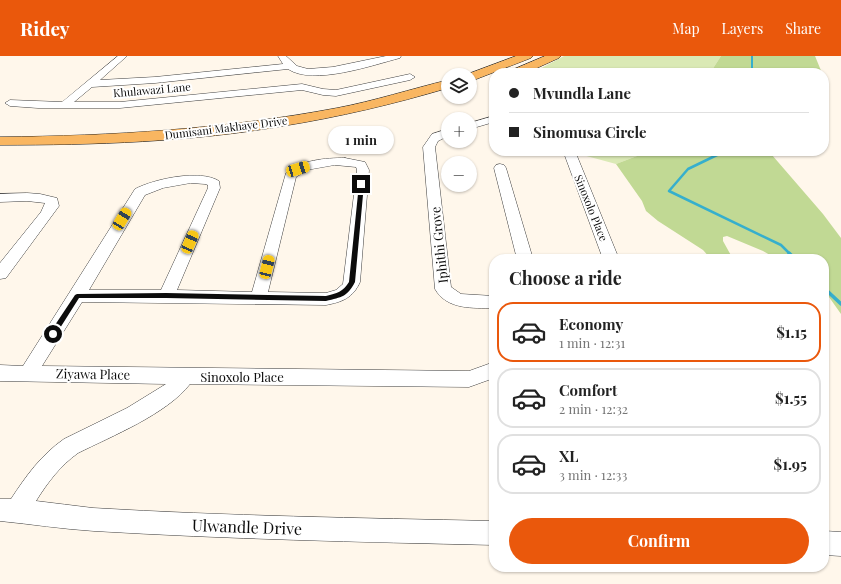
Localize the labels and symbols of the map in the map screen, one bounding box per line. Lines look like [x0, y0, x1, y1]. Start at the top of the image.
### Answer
street label: Khulawazi Lane [113, 79, 192, 100]
street label: Dumisani Makhaye Drive [164, 112, 289, 142]
callout: 1 min [328, 126, 394, 154]
car [285, 160, 311, 178]
street label: Sinoxolo Place [571, 172, 612, 244]
route end [352, 175, 370, 193]
street label: Iphithi Grove [426, 205, 451, 284]
car [111, 206, 133, 232]
car [180, 229, 200, 255]
car [258, 254, 276, 280]
route start [44, 325, 62, 343]
street label: Ziyawa Place [56, 364, 131, 383]
street label: Sinoxolo Place [200, 368, 284, 385]
street label: Ulwandle Drive [192, 514, 302, 539]

